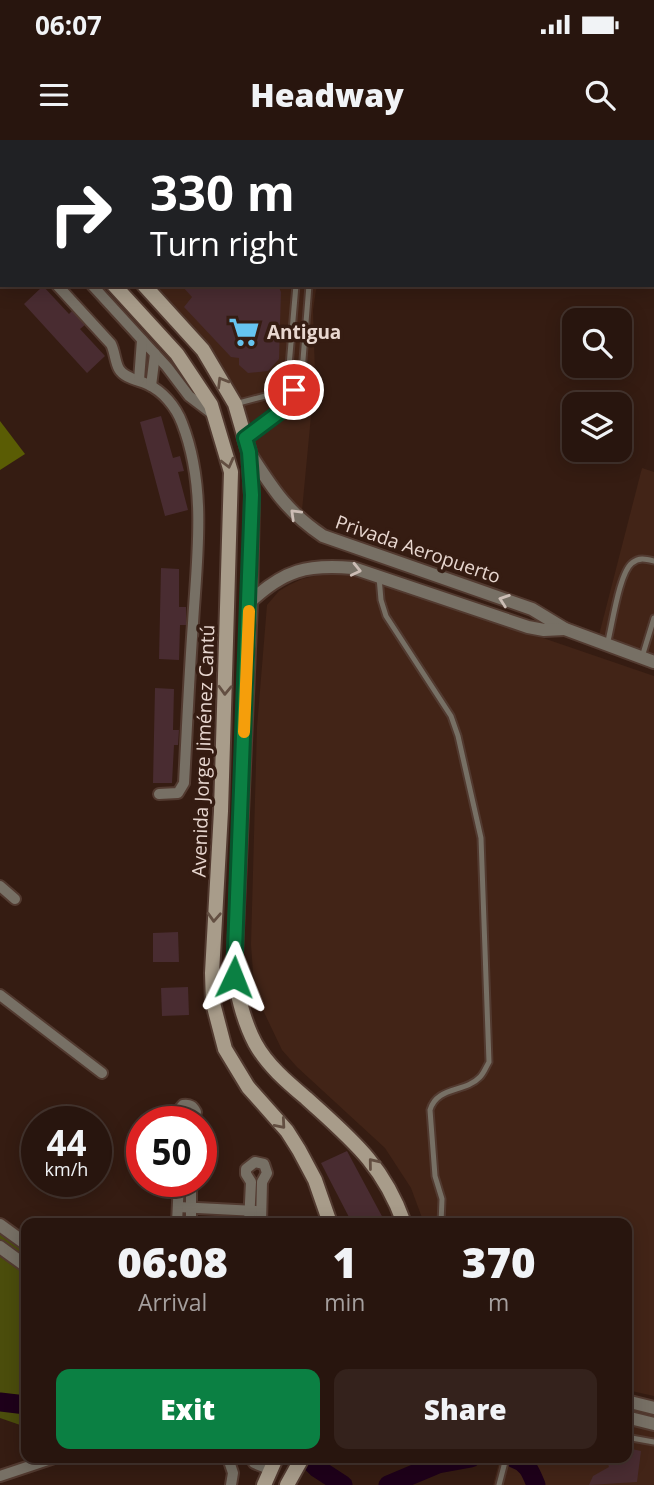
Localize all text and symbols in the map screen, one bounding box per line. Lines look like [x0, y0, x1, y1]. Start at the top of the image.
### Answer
text: 06:07 [35, 7, 102, 43]
text: Headway [250, 73, 404, 116]
icon: menu [35, 76, 73, 114]
icon: search [581, 76, 619, 114]
text: 330 m [150, 159, 295, 225]
icon: right [35, 168, 126, 259]
text: Turn right [150, 222, 298, 265]
map controls [562, 308, 632, 462]
button: search [562, 308, 632, 378]
supermarket icon: Antigua [227, 315, 261, 349]
place label: Antigua [267, 319, 341, 345]
pin [264, 360, 324, 420]
icon: arrive [275, 371, 313, 409]
one-way arrow [217, 376, 230, 389]
button: layers [562, 392, 632, 462]
one-way arrow [220, 457, 234, 469]
street label: Privada Aeropuerto [332, 509, 504, 589]
one-way arrow [290, 510, 303, 523]
one-way arrow [350, 562, 362, 576]
one-way arrow [499, 594, 511, 608]
street label: Avenida Jorge Jiménez Cantú [186, 624, 220, 878]
one-way arrow [218, 685, 233, 696]
one-way arrow [207, 912, 222, 923]
position arrow [197, 940, 271, 1014]
speed limit sign: 50 [126, 1106, 217, 1197]
one-way arrow [273, 1116, 285, 1129]
text: 44 [46, 1119, 87, 1166]
text: km/h [45, 1157, 88, 1181]
one-way arrow [368, 1159, 381, 1171]
text: 06:08 [117, 1233, 228, 1290]
text: 1 [333, 1233, 357, 1290]
text: 370 [462, 1233, 536, 1290]
text: Arrival [138, 1286, 207, 1318]
text: min [324, 1286, 365, 1318]
text: m [488, 1286, 509, 1318]
button: Exit [56, 1369, 320, 1449]
button: Share [334, 1369, 597, 1449]

